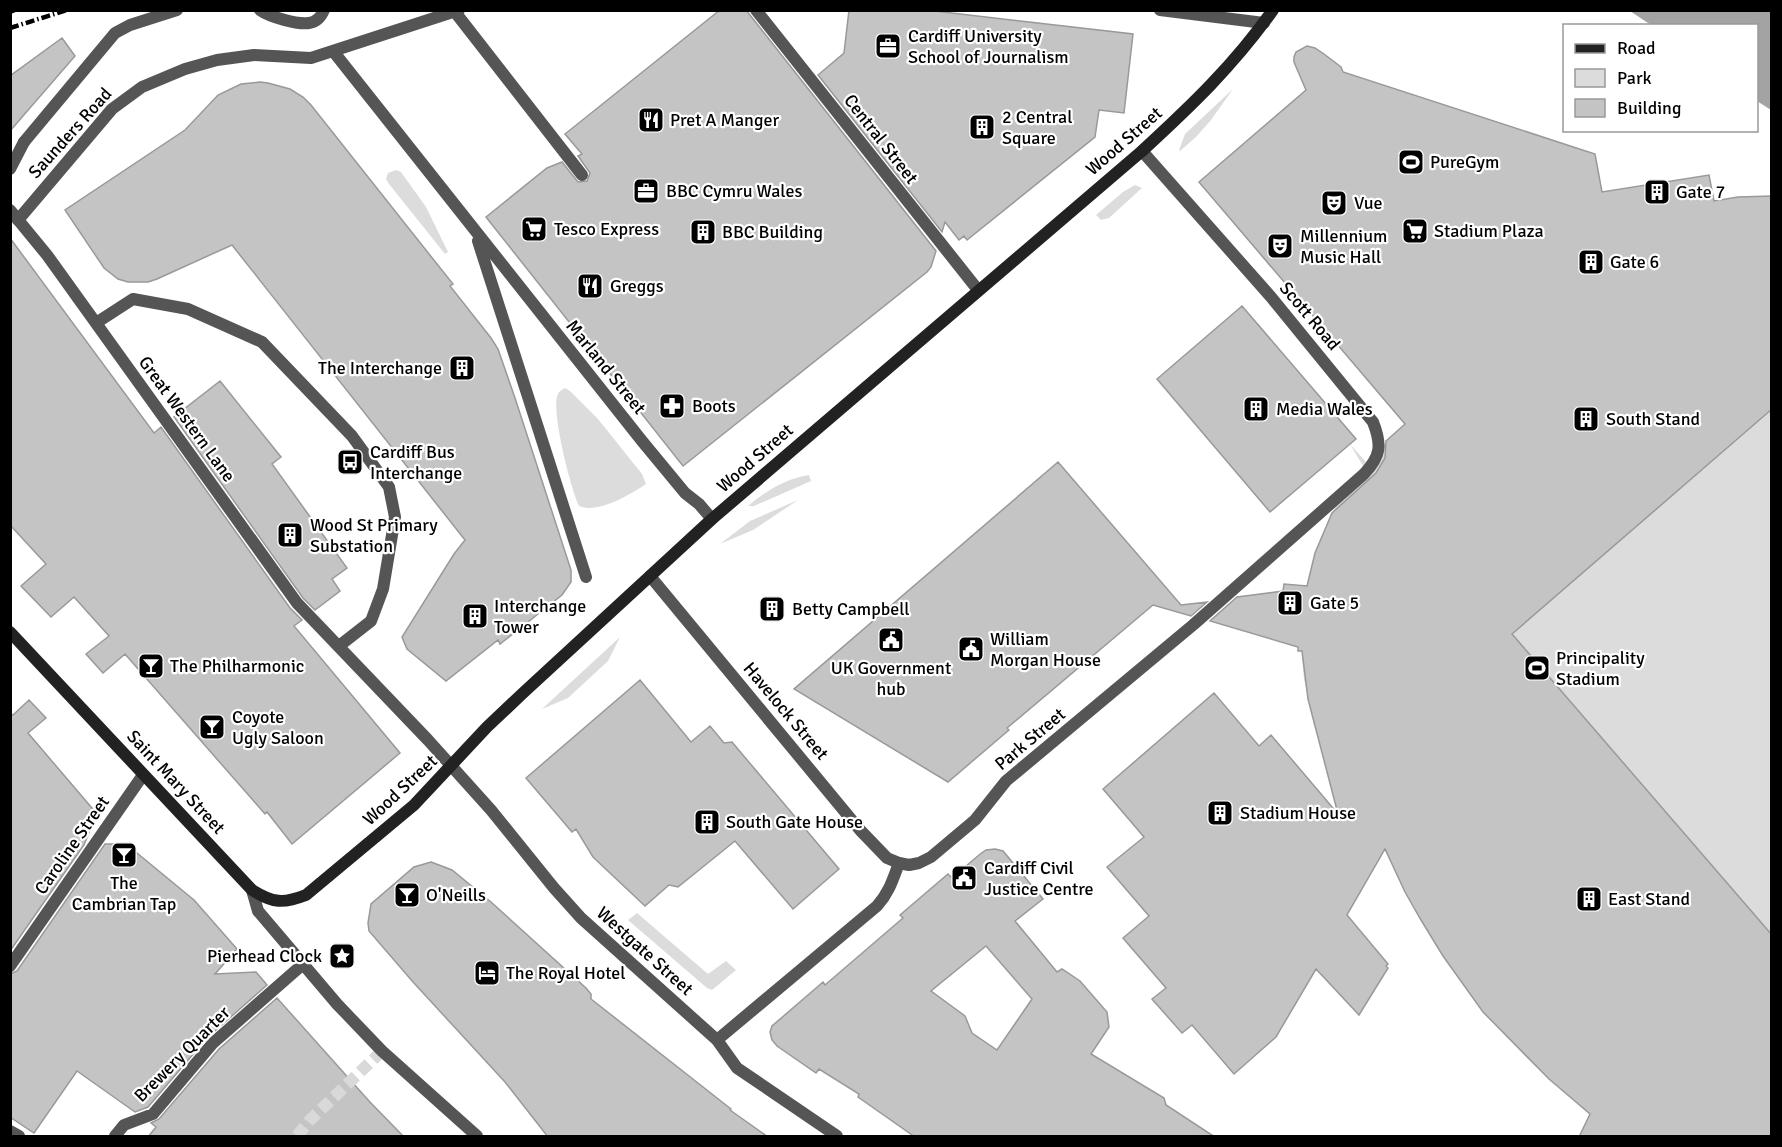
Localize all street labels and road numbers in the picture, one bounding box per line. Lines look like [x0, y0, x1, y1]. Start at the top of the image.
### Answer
street label: Saunders Road [24, 83, 116, 183]
street label: Central Street [839, 90, 923, 188]
street label: Wood Street [1081, 102, 1167, 180]
street label: Scott Road [1275, 277, 1345, 355]
street label: Marland Street [561, 315, 651, 419]
street label: Great Western Lane [134, 352, 240, 486]
street label: Wood Street [712, 419, 798, 497]
street label: Havelock Street [739, 658, 833, 764]
street label: Park Street [990, 703, 1070, 775]
street label: Saint Mary Street [122, 725, 230, 839]
street label: Wood Street [358, 750, 442, 830]
street label: Caroline Street [30, 791, 114, 899]
street label: Westgate Street [592, 902, 698, 1000]
street label: Brewery Quarter [130, 1001, 235, 1106]

